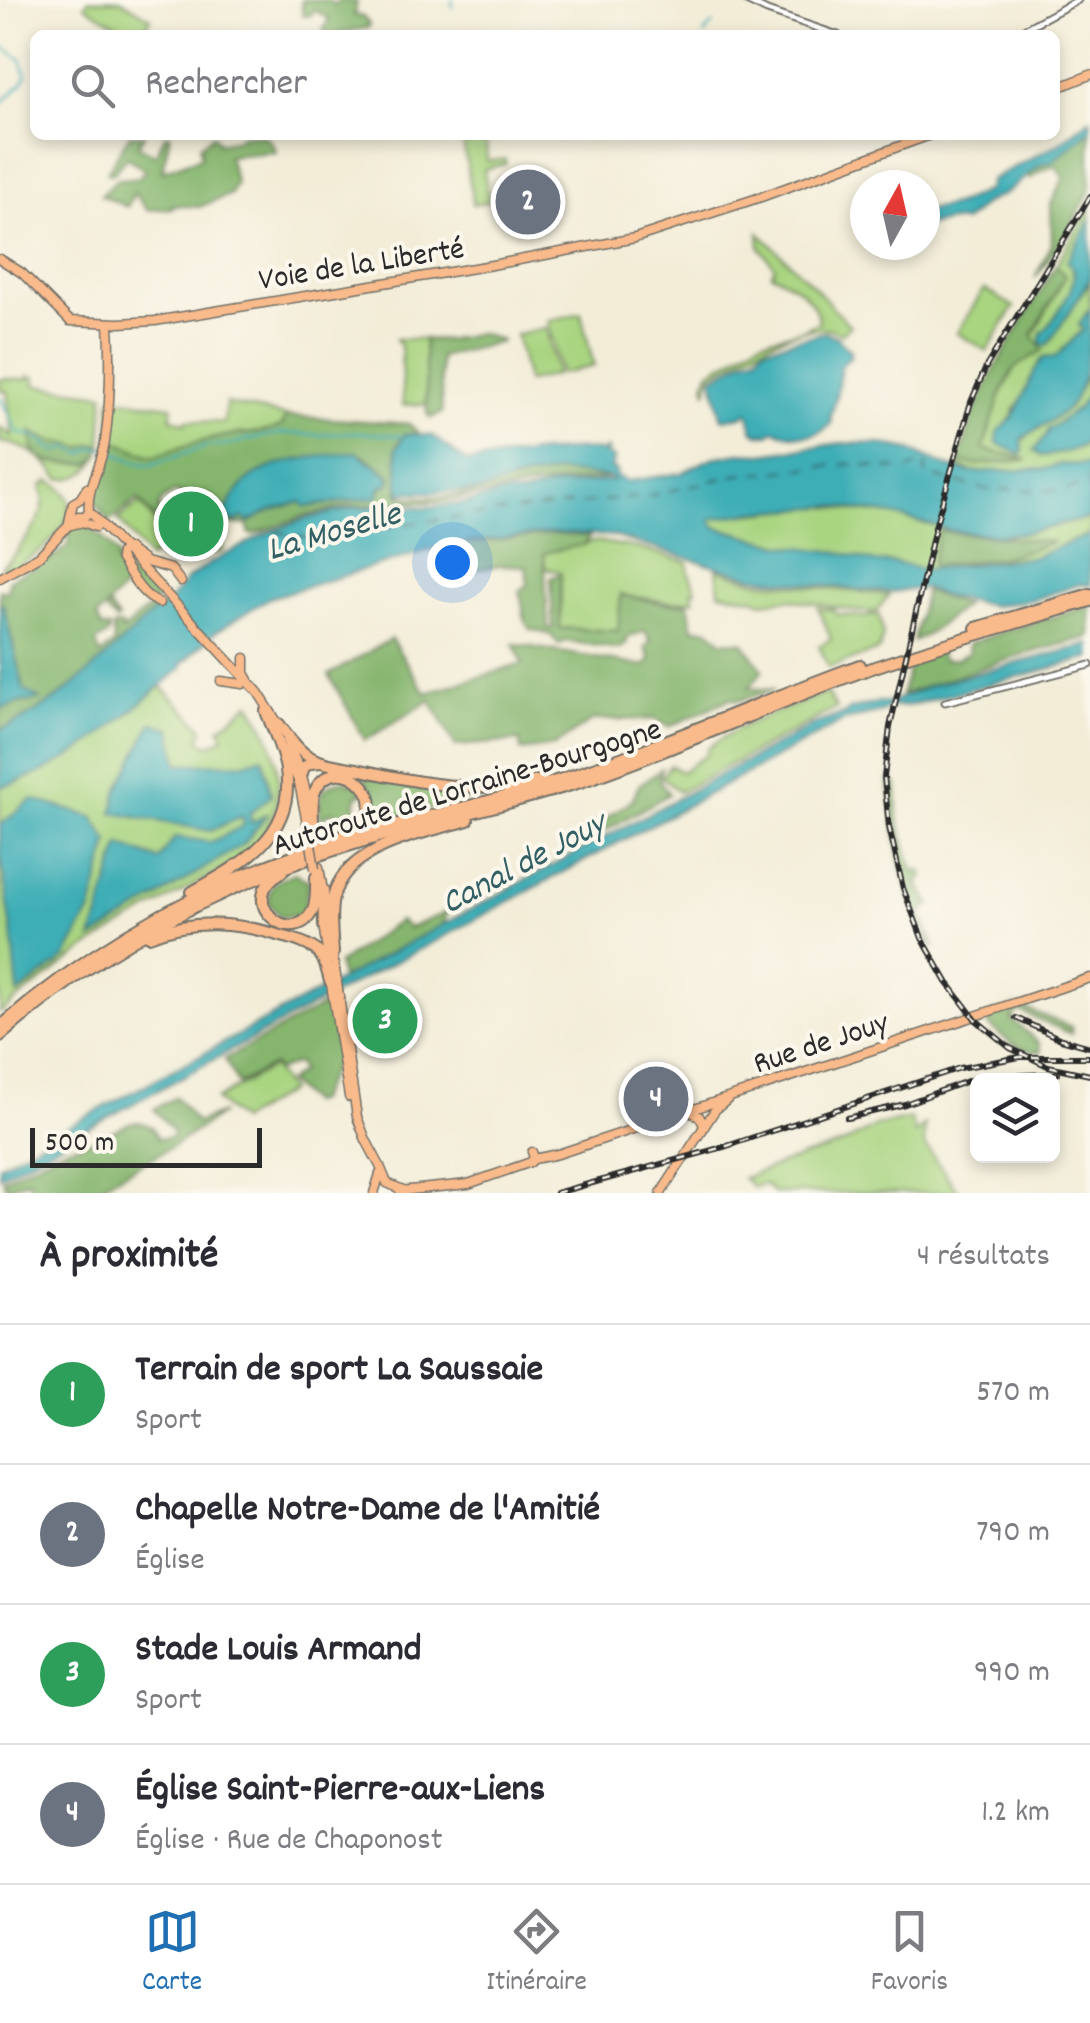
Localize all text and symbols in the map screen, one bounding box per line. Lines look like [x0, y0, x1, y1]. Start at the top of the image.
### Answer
search box [30, 30, 1060, 140]
icon: search [65, 58, 120, 113]
text: Rechercher [145, 58, 307, 113]
pin: 2 [496, 164, 560, 240]
north arrow [850, 170, 940, 260]
street label: Voie de la Liberté [256, 228, 468, 306]
pin: 1 [158, 486, 224, 562]
water label: La Moselle [262, 490, 409, 577]
your location [427, 537, 478, 588]
street label: Autoroute de Lorraine-Bourgogne [267, 709, 668, 871]
water label: Canal de Jouy [433, 799, 620, 930]
pin: 3 [352, 984, 418, 1058]
street label: Rue de Jouy [748, 1002, 896, 1089]
pin: 4 [624, 1062, 688, 1136]
map controls [970, 1073, 1060, 1163]
button: layers [970, 1073, 1060, 1163]
scale bar [30, 1123, 262, 1168]
text: 500 m [45, 1125, 114, 1165]
text: À proximité [40, 1228, 218, 1288]
text: 4 résultats [917, 1235, 1050, 1281]
text: Terrain de sport La Saussaie [135, 1344, 543, 1399]
text: 1 [69, 1371, 76, 1417]
text: 570 m [976, 1371, 1050, 1417]
text: Sport [135, 1399, 202, 1445]
text: Chapelle Notre-Dame de l'Amitié [135, 1484, 600, 1539]
text: 2 [66, 1511, 79, 1557]
text: 790 m [976, 1511, 1050, 1557]
text: Église [135, 1539, 205, 1585]
text: Stade Louis Armand [135, 1624, 421, 1679]
text: 3 [65, 1651, 80, 1697]
text: 990 m [974, 1651, 1050, 1697]
text: Sport [135, 1679, 202, 1725]
text: Église Saint-Pierre-aux-Liens [135, 1764, 545, 1819]
text: 4 [66, 1791, 79, 1837]
text: 1.2 km [981, 1791, 1050, 1837]
text: Église · Rue de Chaponost [135, 1819, 443, 1865]
tab: Carte [142, 1904, 202, 2004]
tab: Itinéraire [486, 1904, 587, 2004]
tab: Favoris [871, 1904, 948, 2004]

